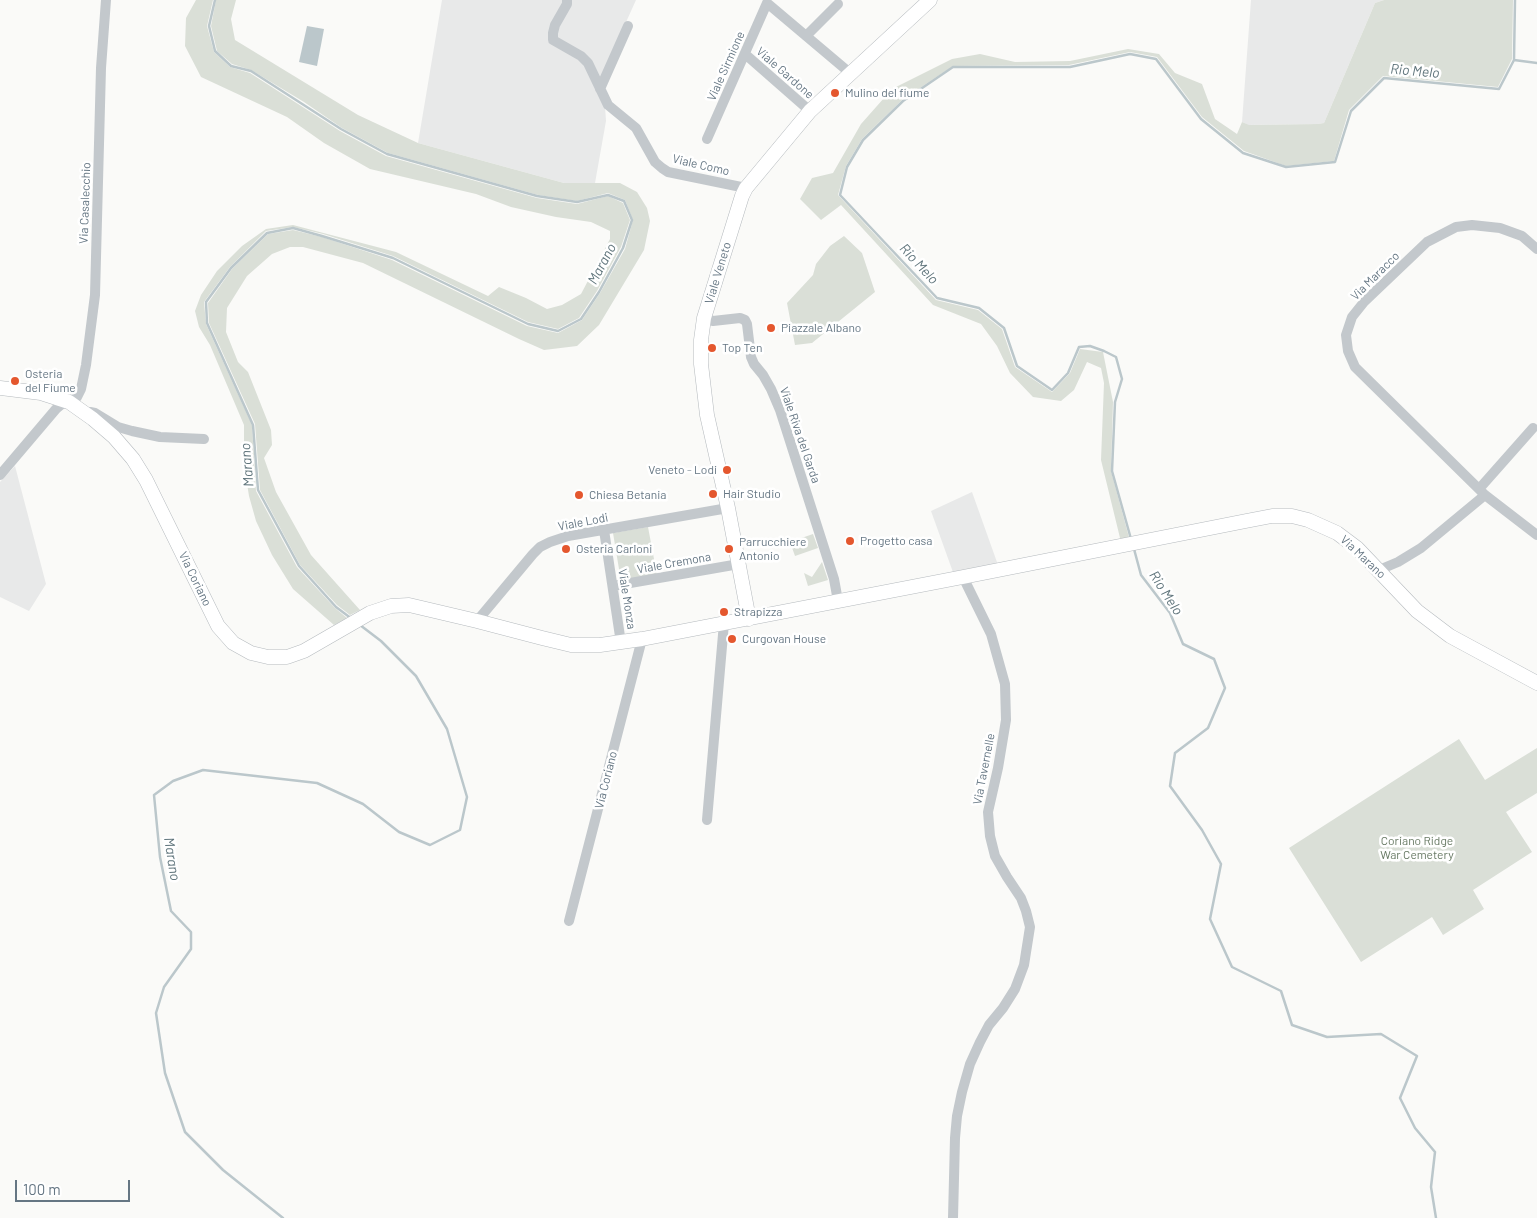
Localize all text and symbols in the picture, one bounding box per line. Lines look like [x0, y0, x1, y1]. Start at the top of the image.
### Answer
street label: Viale Sirmione [704, 29, 748, 103]
street label: Viale Gardone [753, 44, 817, 102]
water label: Rio Melo [1390, 60, 1440, 82]
place label: Mulino del fiume [845, 86, 929, 100]
marker: Mulino del fiume [829, 87, 841, 99]
street label: Viale Como [671, 151, 731, 179]
street label: Via Casalecchio [76, 162, 94, 244]
street label: Viale Veneto [702, 240, 734, 306]
water label: Rio Melo [896, 240, 942, 288]
water label: Marano [584, 241, 620, 287]
street label: Via Maracco [1348, 249, 1402, 303]
place label: Piazzale Albano [781, 321, 861, 335]
marker: Piazzale Albano [765, 322, 777, 334]
place label: Top Ten [722, 341, 762, 355]
marker: Top Ten [706, 342, 718, 354]
place label: Osteria del Fiume [25, 367, 76, 395]
marker: Osteria del Fiume [9, 375, 21, 387]
street label: Viale Riva del Garda [777, 385, 823, 485]
water label: Marano [237, 442, 257, 488]
place label: Veneto - Lodi [648, 463, 717, 477]
marker: Veneto - Lodi [721, 464, 733, 476]
place label: Hair Studio [723, 487, 781, 501]
place label: Chiesa Betania [589, 488, 666, 502]
marker: Hair Studio [707, 488, 719, 500]
marker: Chiesa Betania [573, 489, 585, 501]
street label: Viale Lodi [557, 510, 609, 534]
street label: Via Marano [1337, 532, 1389, 582]
place label: Progetto casa [860, 534, 932, 548]
place label: Parrucchiere Antonio [739, 535, 806, 563]
marker: Progetto casa [844, 535, 856, 547]
place label: Osteria Carloni [576, 542, 652, 556]
marker: Osteria Carloni [560, 543, 572, 555]
marker: Parrucchiere Antonio [723, 543, 735, 555]
street label: Via Coriano [176, 549, 214, 609]
street label: Viale Cremona [636, 549, 712, 577]
street label: Viale Monza [615, 568, 639, 630]
water label: Rio Melo [1146, 568, 1186, 618]
place label: Strapizza [734, 605, 782, 619]
marker: Strapizza [718, 606, 730, 618]
place label: Curgovan House [742, 632, 826, 646]
marker: Curgovan House [726, 633, 738, 645]
street label: Via Tavernelle [970, 732, 998, 806]
street label: Via Coriano [592, 750, 620, 810]
park label: Coriano Ridge War Cemetery [1380, 834, 1454, 862]
water label: Marano [160, 836, 184, 882]
scale bar [18, 1170, 132, 1202]
text: 100 m [23, 1180, 61, 1198]

